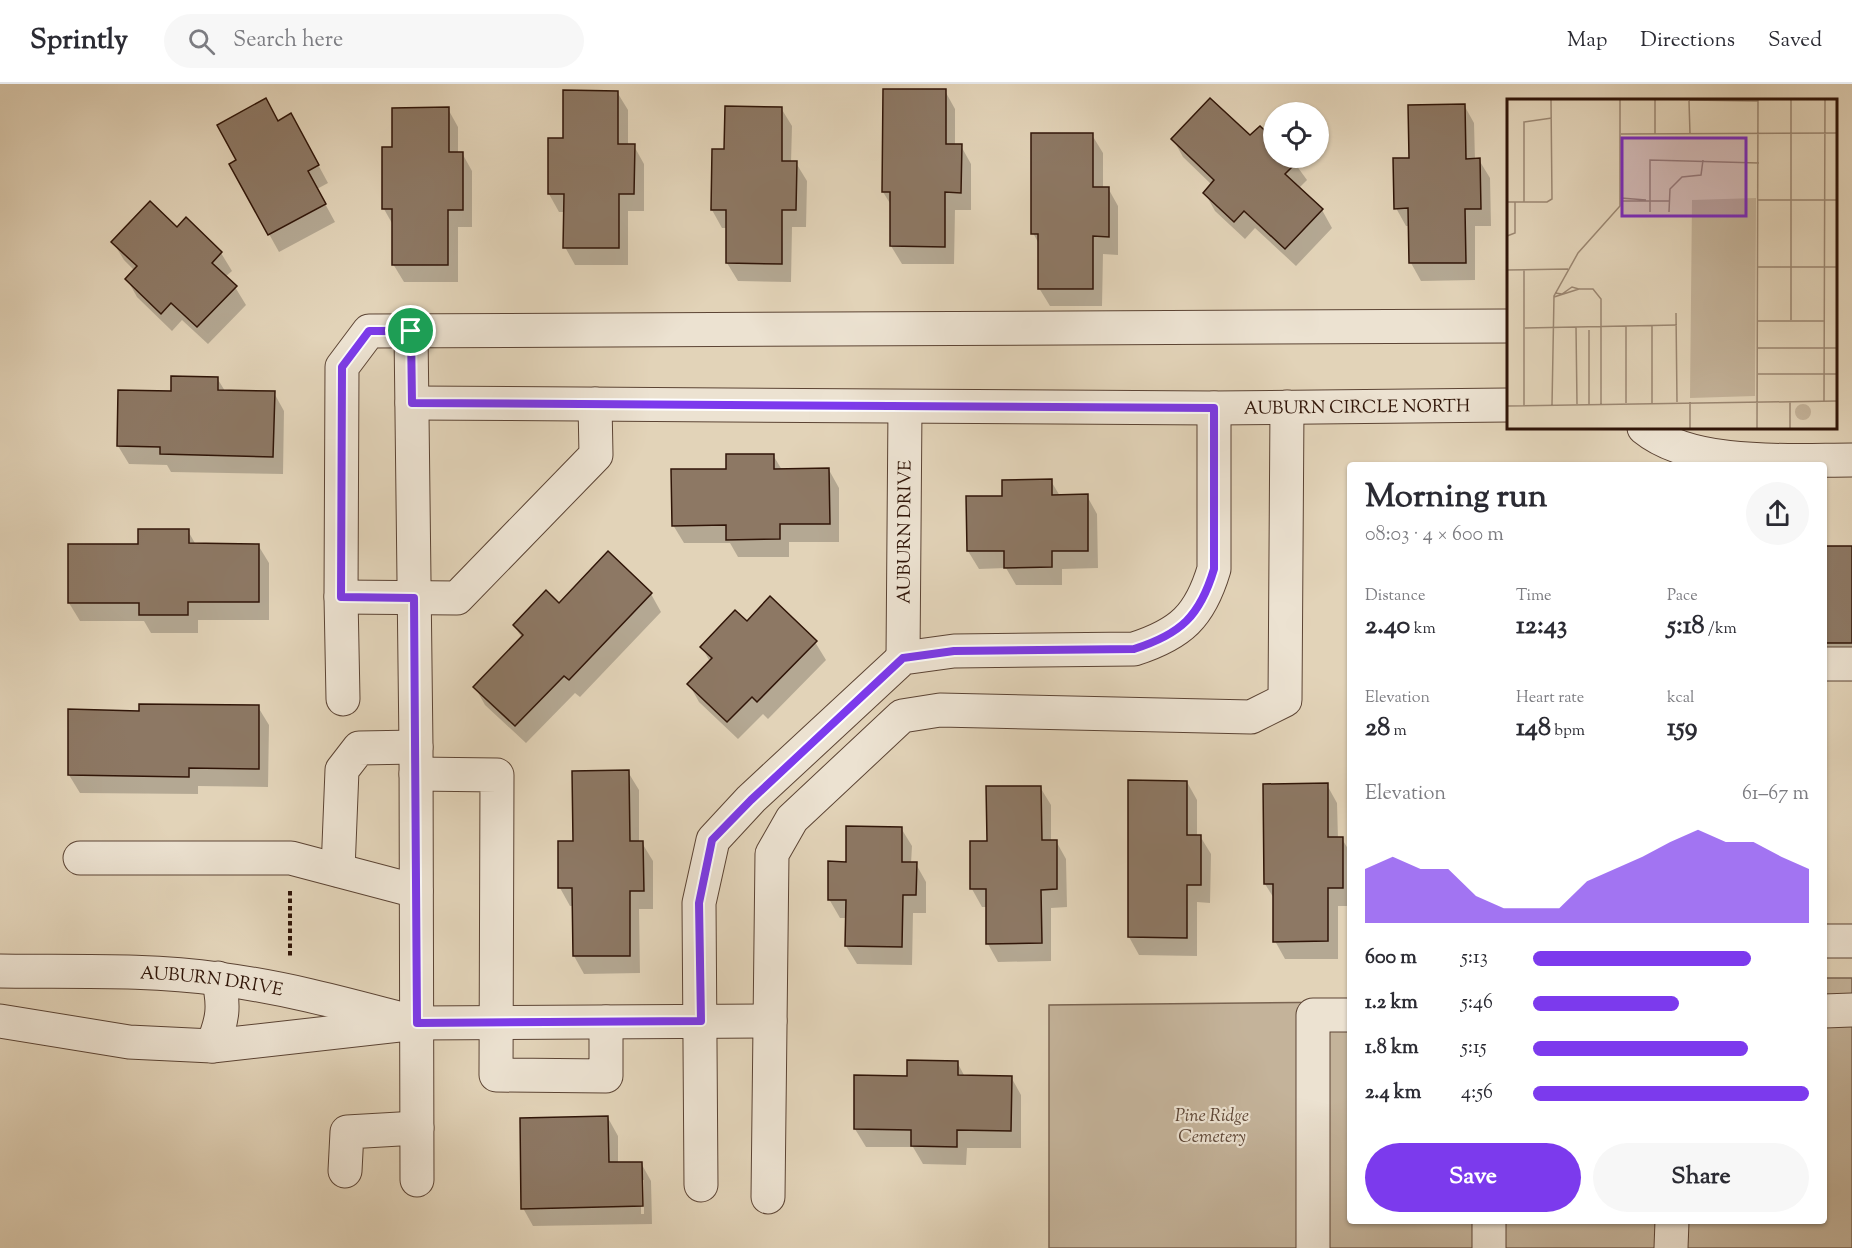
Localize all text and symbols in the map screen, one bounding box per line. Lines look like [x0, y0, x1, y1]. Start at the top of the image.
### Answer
search box [164, 14, 584, 68]
text: Sprintly [30, 21, 128, 61]
icon: search [185, 25, 218, 58]
text: Search here [233, 25, 343, 57]
text: Map [1567, 26, 1607, 56]
text: Directions [1640, 26, 1735, 56]
text: Saved [1768, 26, 1822, 56]
inset map [1507, 99, 1837, 429]
map controls [1263, 102, 1329, 168]
button: locate [1263, 102, 1329, 168]
pin [385, 305, 436, 356]
icon: arrive [394, 314, 427, 347]
street label: AUBURN CIRCLE NORTH [1244, 394, 1470, 423]
street label: AUBURN DRIVE [892, 460, 920, 604]
text: Morning run [1365, 474, 1547, 522]
button: share [1746, 482, 1809, 545]
text: 08:03 · 4 × 600 m [1365, 521, 1504, 550]
text: Distance [1365, 585, 1425, 608]
text: Time [1516, 585, 1552, 608]
text: Pace [1667, 585, 1698, 608]
text: 2.40 [1365, 608, 1410, 645]
text: 12:43 [1516, 608, 1567, 645]
text: 5:18 [1667, 608, 1705, 645]
text: km [1410, 618, 1436, 641]
text: /km [1705, 618, 1737, 641]
text: Elevation [1365, 687, 1430, 710]
text: Heart rate [1516, 687, 1584, 710]
text: kcal [1667, 687, 1695, 710]
text: 28 [1365, 710, 1390, 747]
text: 148 [1516, 710, 1551, 747]
text: 159 [1667, 710, 1697, 747]
text: m [1390, 720, 1407, 743]
text: bpm [1551, 720, 1585, 743]
text: Elevation [1365, 780, 1446, 809]
text: 61–67 m [1742, 780, 1809, 809]
text: 600 m [1365, 944, 1417, 973]
text: 5:13 [1461, 944, 1488, 973]
street label: AUBURN DRIVE [139, 961, 285, 1004]
text: 1.2 km [1365, 989, 1418, 1018]
text: 5:46 [1461, 989, 1493, 1018]
text: 1.8 km [1365, 1034, 1419, 1063]
text: 5:15 [1461, 1034, 1487, 1063]
text: 2.4 km [1365, 1079, 1421, 1108]
text: 4:56 [1461, 1079, 1493, 1108]
park label: Pine Ridge Cemetery [1175, 1104, 1249, 1151]
button: Save [1365, 1143, 1581, 1212]
button: Share [1593, 1143, 1809, 1212]

